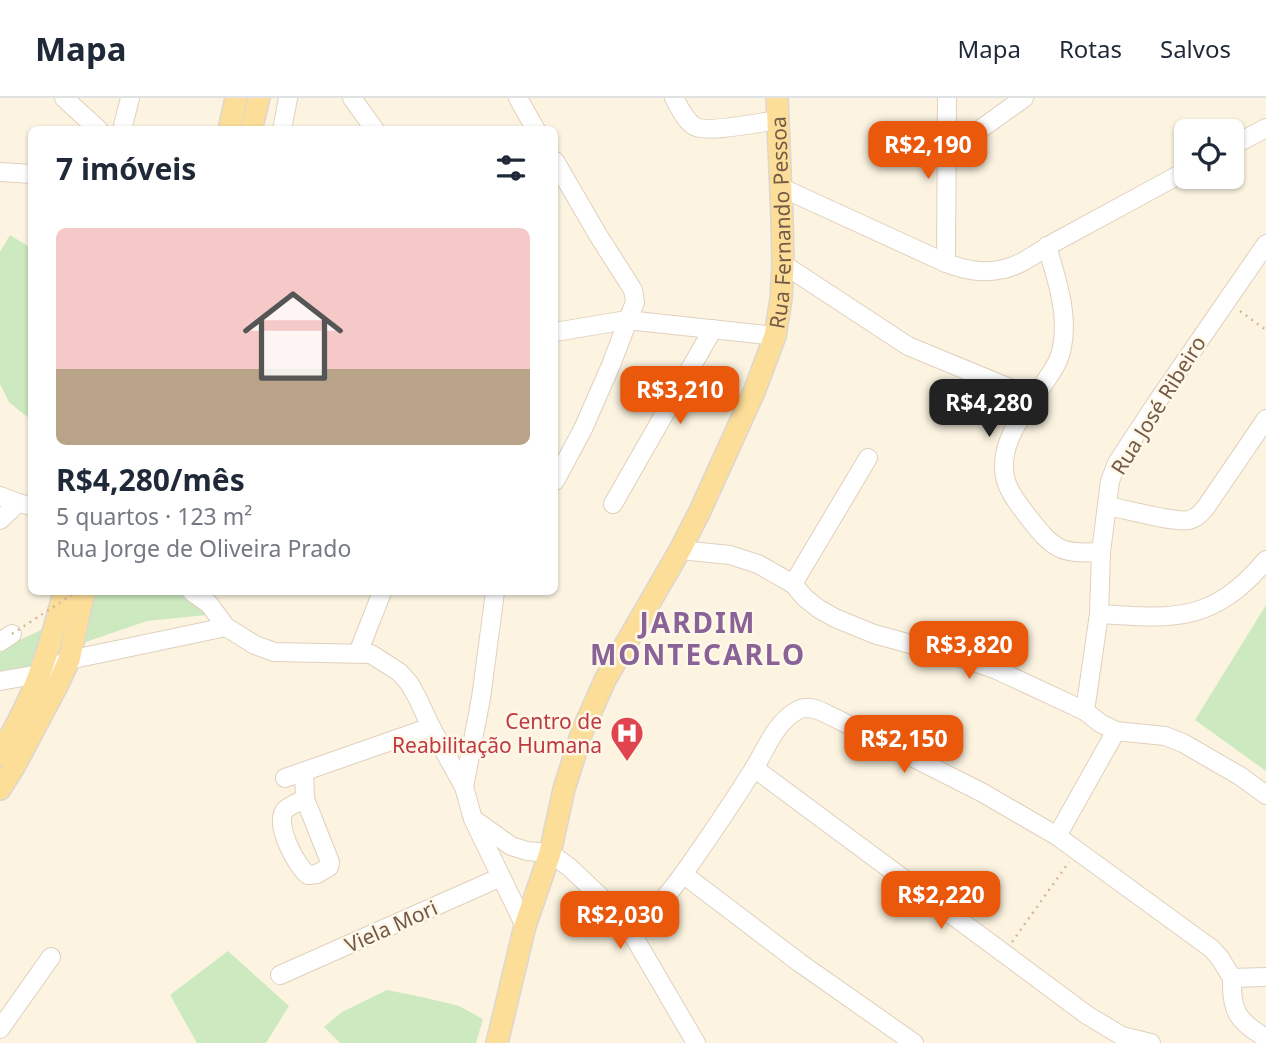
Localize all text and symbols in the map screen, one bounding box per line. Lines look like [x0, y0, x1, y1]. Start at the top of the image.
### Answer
text: Mapa [35, 26, 127, 71]
text: Mapa [957, 32, 1021, 65]
text: Rotas [1059, 32, 1122, 65]
text: Salvos [1160, 32, 1231, 65]
street label: Rua Fernando Pessoa [762, 116, 797, 331]
map controls [1174, 119, 1244, 189]
button: locate [1174, 119, 1244, 189]
pin: R$2,190 [863, 122, 993, 181]
text: R$2,190 [884, 128, 972, 160]
text: 7 imóveis [56, 148, 196, 189]
icon: filters [492, 149, 530, 187]
icon: home [230, 273, 356, 399]
street label: Rua José Ribeiro [1104, 330, 1212, 480]
pin: R$3,210 [615, 366, 745, 426]
text: R$3,210 [636, 373, 724, 405]
pin: R$4,280 [924, 380, 1054, 439]
text: R$4,280 [945, 386, 1033, 418]
text: R$4,280/mês [56, 459, 245, 500]
text: 5 quartos · 123 m² [56, 500, 252, 532]
text: Rua Jorge de Oliveira Prado [56, 532, 351, 564]
district label: JARDIM MONTECARLO [590, 603, 806, 673]
pin: R$3,820 [904, 622, 1034, 681]
text: R$3,820 [925, 628, 1013, 660]
place label: Centro de Reabilitação Humana [392, 707, 602, 759]
hospital icon: Centro de Reabilitação Humana [608, 714, 646, 763]
pin: R$2,150 [839, 716, 969, 775]
text: R$2,150 [860, 722, 948, 754]
pin: R$2,220 [876, 872, 1006, 931]
text: R$2,220 [897, 878, 985, 910]
pin: R$2,030 [555, 892, 685, 951]
street label: Viela Mori [340, 893, 442, 959]
text: R$2,030 [576, 898, 664, 930]

